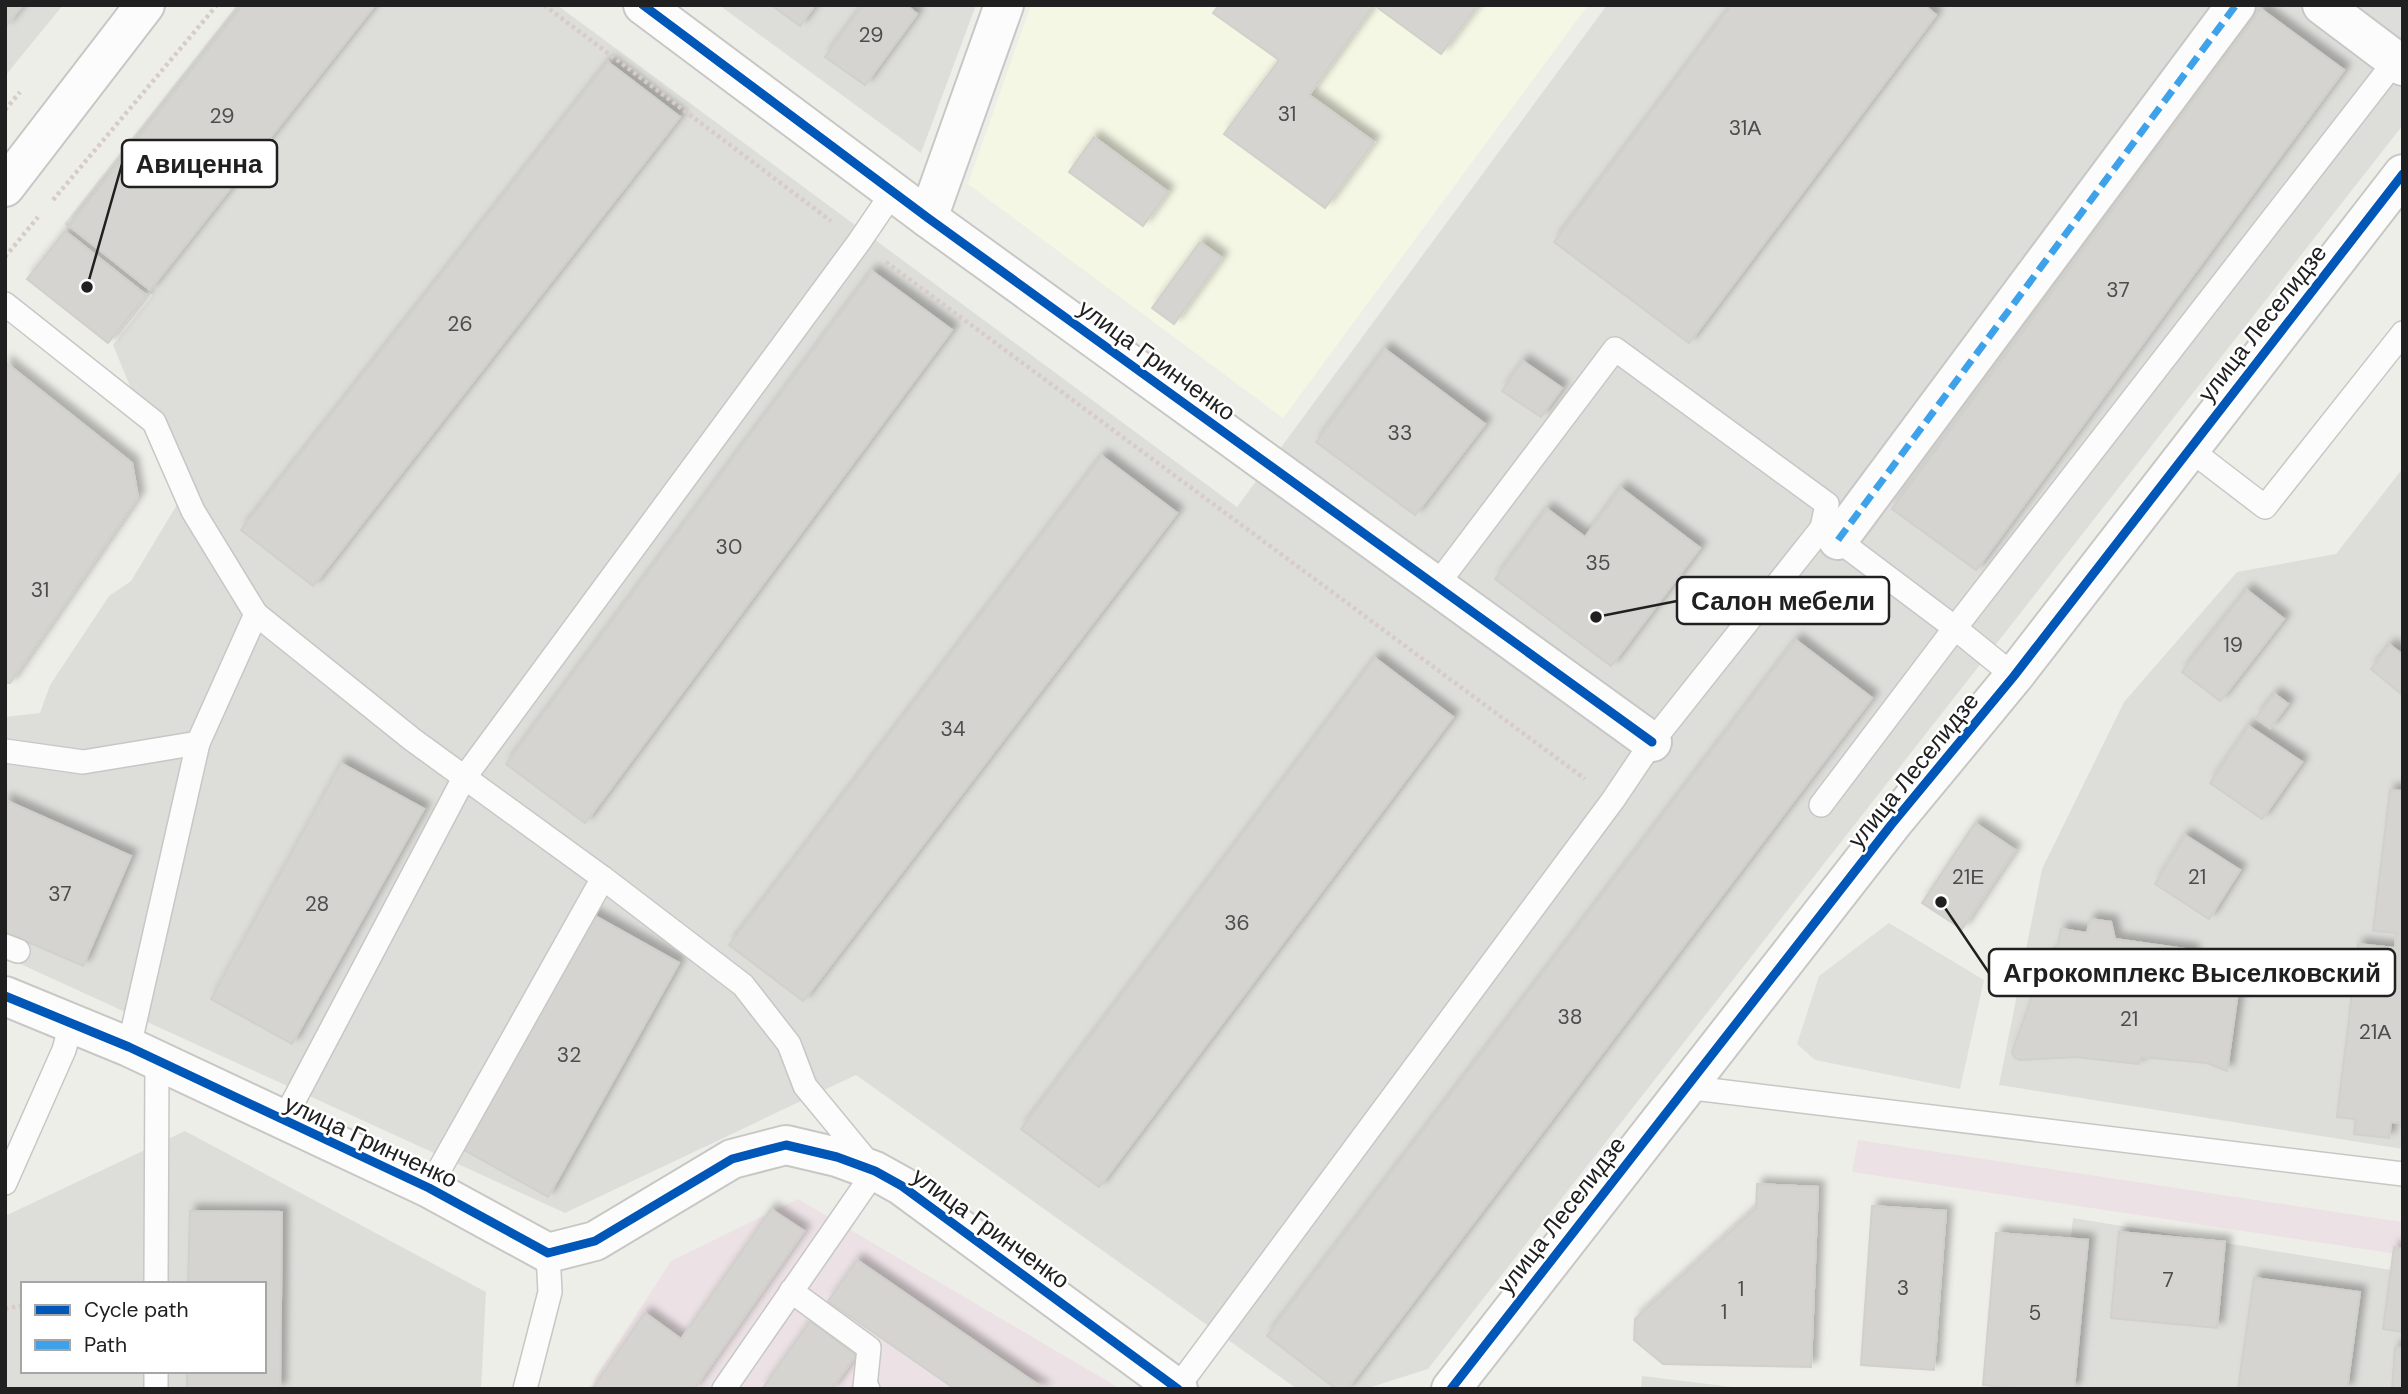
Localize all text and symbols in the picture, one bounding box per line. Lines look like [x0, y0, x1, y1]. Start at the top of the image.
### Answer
house number: 29 [858, 21, 884, 49]
house number: 31 [1278, 100, 1296, 128]
house number: 29 [209, 102, 235, 130]
house number: 31А [1729, 114, 1761, 142]
callout: Авиценна [122, 140, 277, 187]
text: Авиценна [135, 147, 263, 181]
street label: улица Леселидзе [2191, 238, 2333, 408]
house number: 37 [2106, 276, 2130, 304]
street label: улица Гринченко [1072, 292, 1242, 428]
house number: 26 [447, 310, 473, 338]
house number: 33 [1388, 419, 1412, 447]
house number: 30 [716, 533, 742, 561]
house number: 35 [1585, 549, 1611, 577]
house number: 31 [31, 576, 49, 604]
callout: Салон мебели [1677, 577, 1889, 624]
text: Салон мебели [1691, 584, 1875, 618]
house number: 19 [2223, 631, 2243, 659]
street label: улица Леселидзе [1841, 686, 1985, 854]
house number: 34 [940, 715, 966, 743]
house number: 21Е [1952, 863, 1984, 891]
house number: 21 [2188, 863, 2206, 891]
house number: 37 [48, 880, 72, 908]
house number: 28 [305, 890, 329, 918]
house number: 36 [1224, 909, 1250, 937]
callout: Агрокомплекс Выселковский [1989, 949, 2395, 996]
text: Агрокомплекс Выселковский [2003, 956, 2381, 990]
house number: 38 [1557, 1003, 1583, 1031]
house number: 21 [2120, 1005, 2138, 1033]
house number: 21А [2359, 1018, 2391, 1046]
house number: 32 [557, 1041, 581, 1069]
street label: улица Гринченко [280, 1087, 462, 1195]
street label: улица Леселидзе [1490, 1130, 1632, 1300]
street label: улица Гринченко [906, 1160, 1076, 1296]
house number: 7 [2162, 1266, 2174, 1294]
house number: 3 [1897, 1274, 1909, 1302]
house number: 1 [1738, 1275, 1744, 1303]
legend [21, 1282, 266, 1373]
text: Cycle path [84, 1296, 189, 1324]
house number: 1 [1721, 1298, 1727, 1326]
house number: 5 [2029, 1299, 2041, 1327]
text: Path [84, 1331, 127, 1359]

